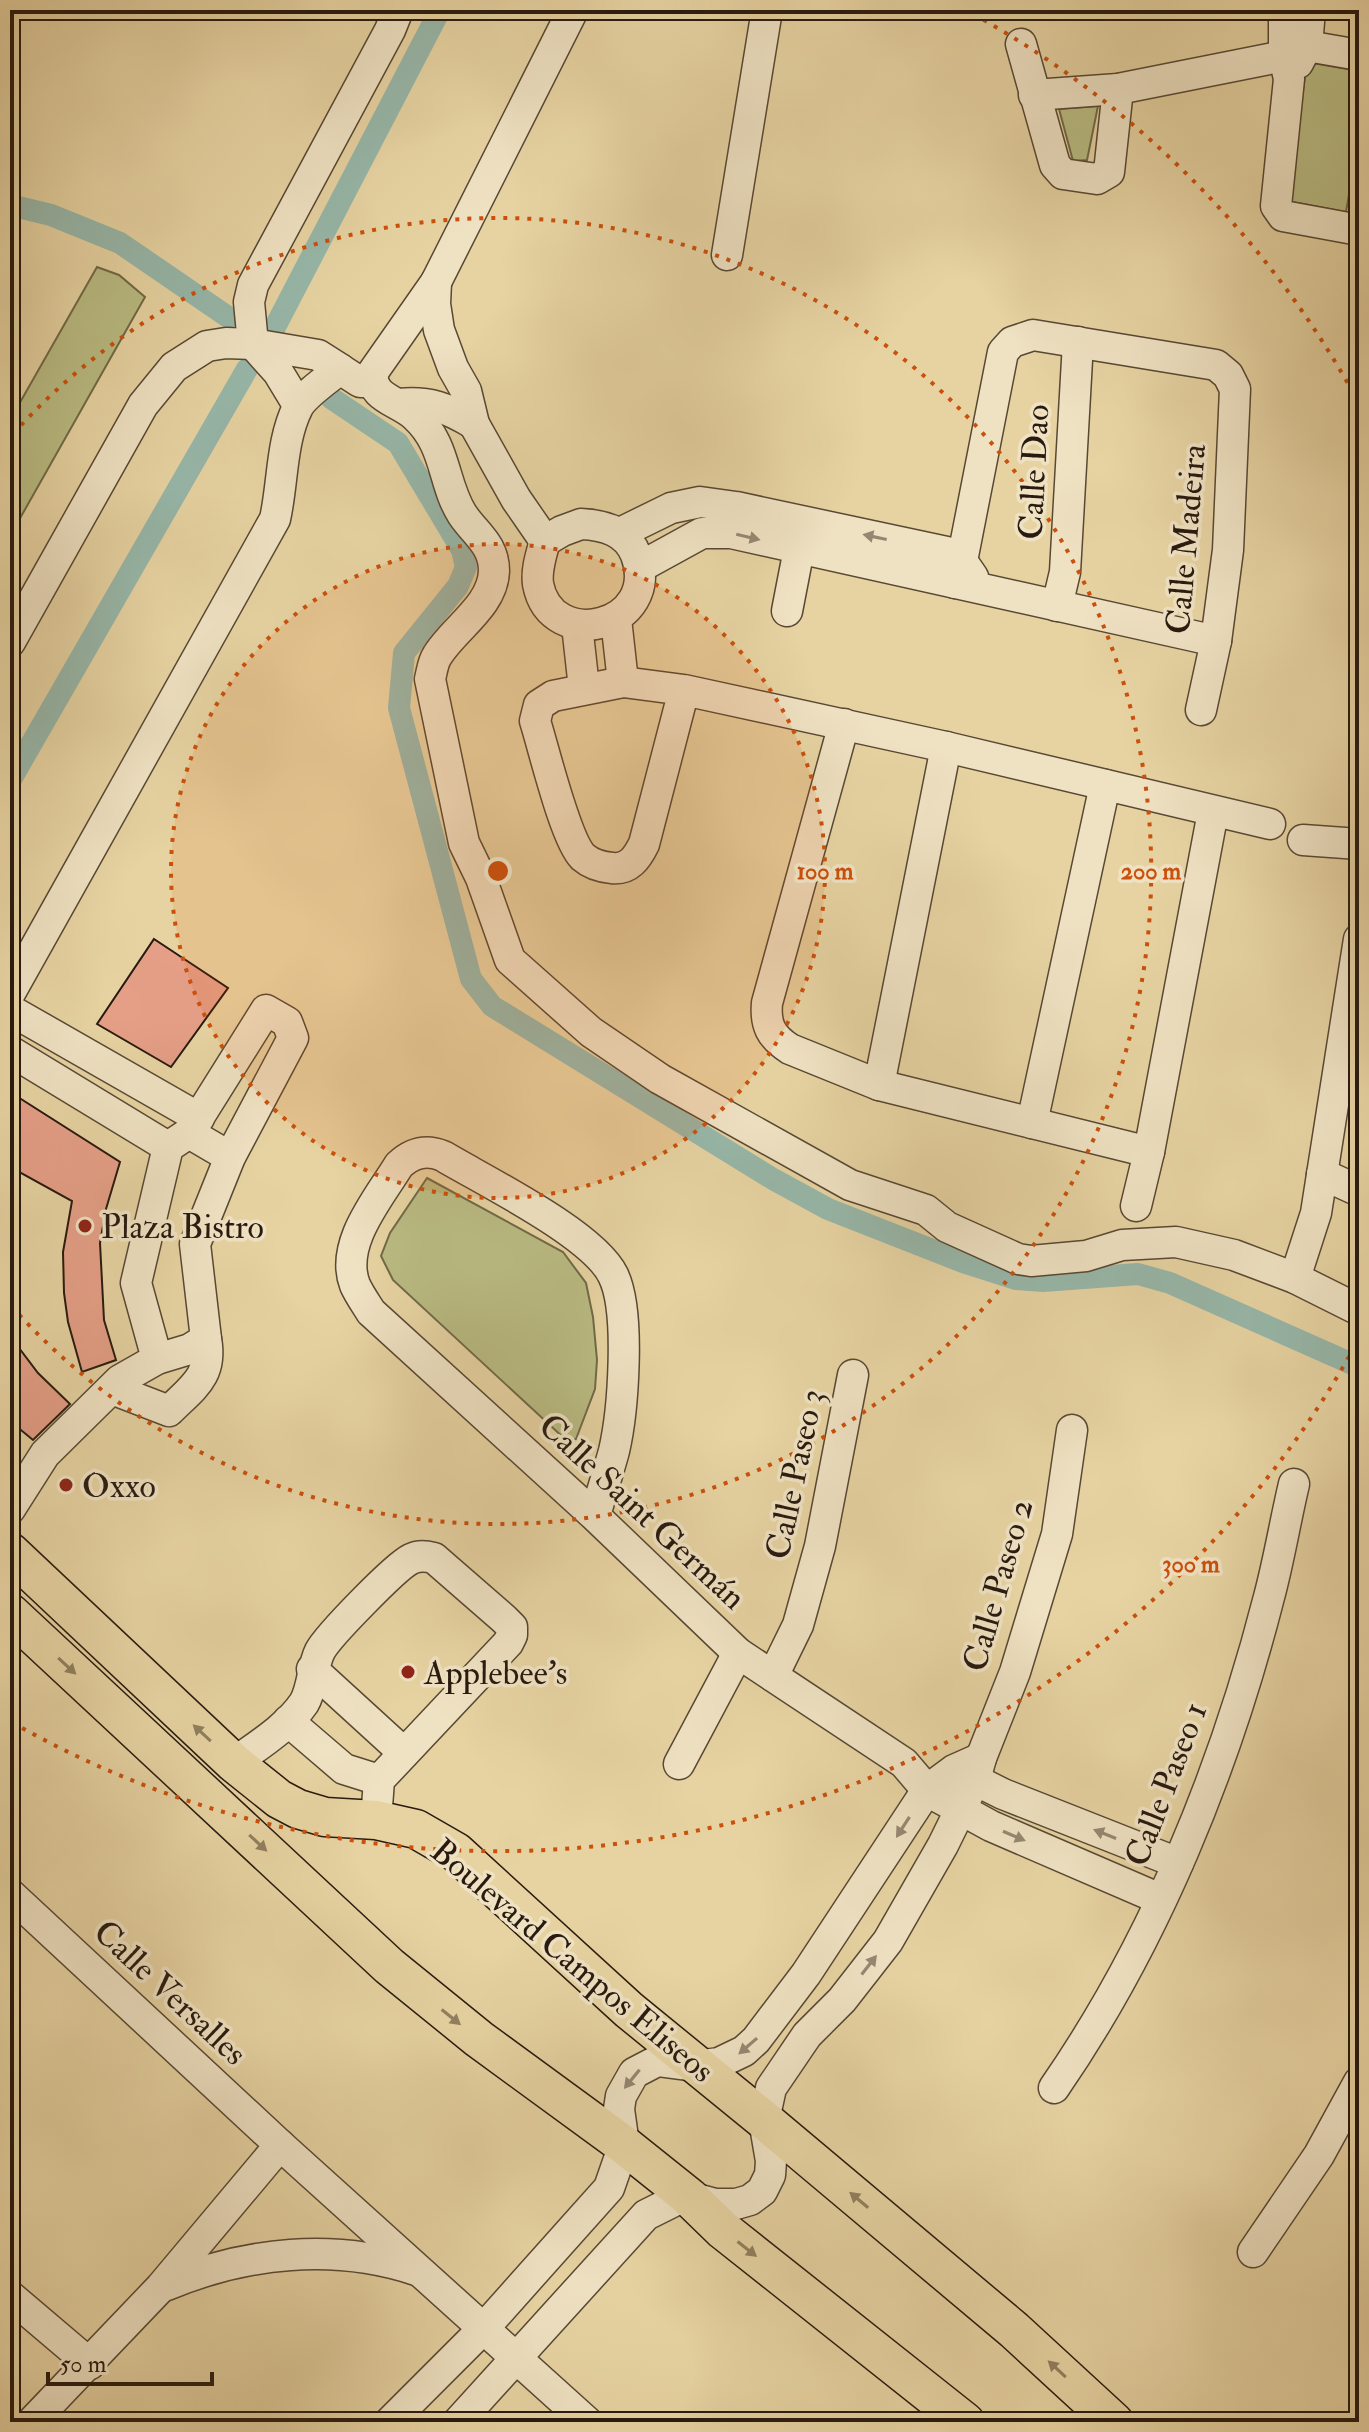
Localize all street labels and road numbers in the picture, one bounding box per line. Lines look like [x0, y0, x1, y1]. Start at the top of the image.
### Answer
street label: Calle Dao [1009, 403, 1060, 541]
street label: Calle Madeira [1157, 441, 1216, 636]
street label: Calle Paseo 3 [756, 1385, 834, 1563]
street label: Calle Saint Germán [529, 1405, 755, 1619]
street label: Calle Paseo 2 [953, 1494, 1044, 1676]
street label: Calle Paseo 1 [1116, 1697, 1217, 1873]
street label: Boulevard Campos Eliseos [421, 1830, 723, 2092]
street label: Calle Versalles [84, 1911, 256, 2075]

